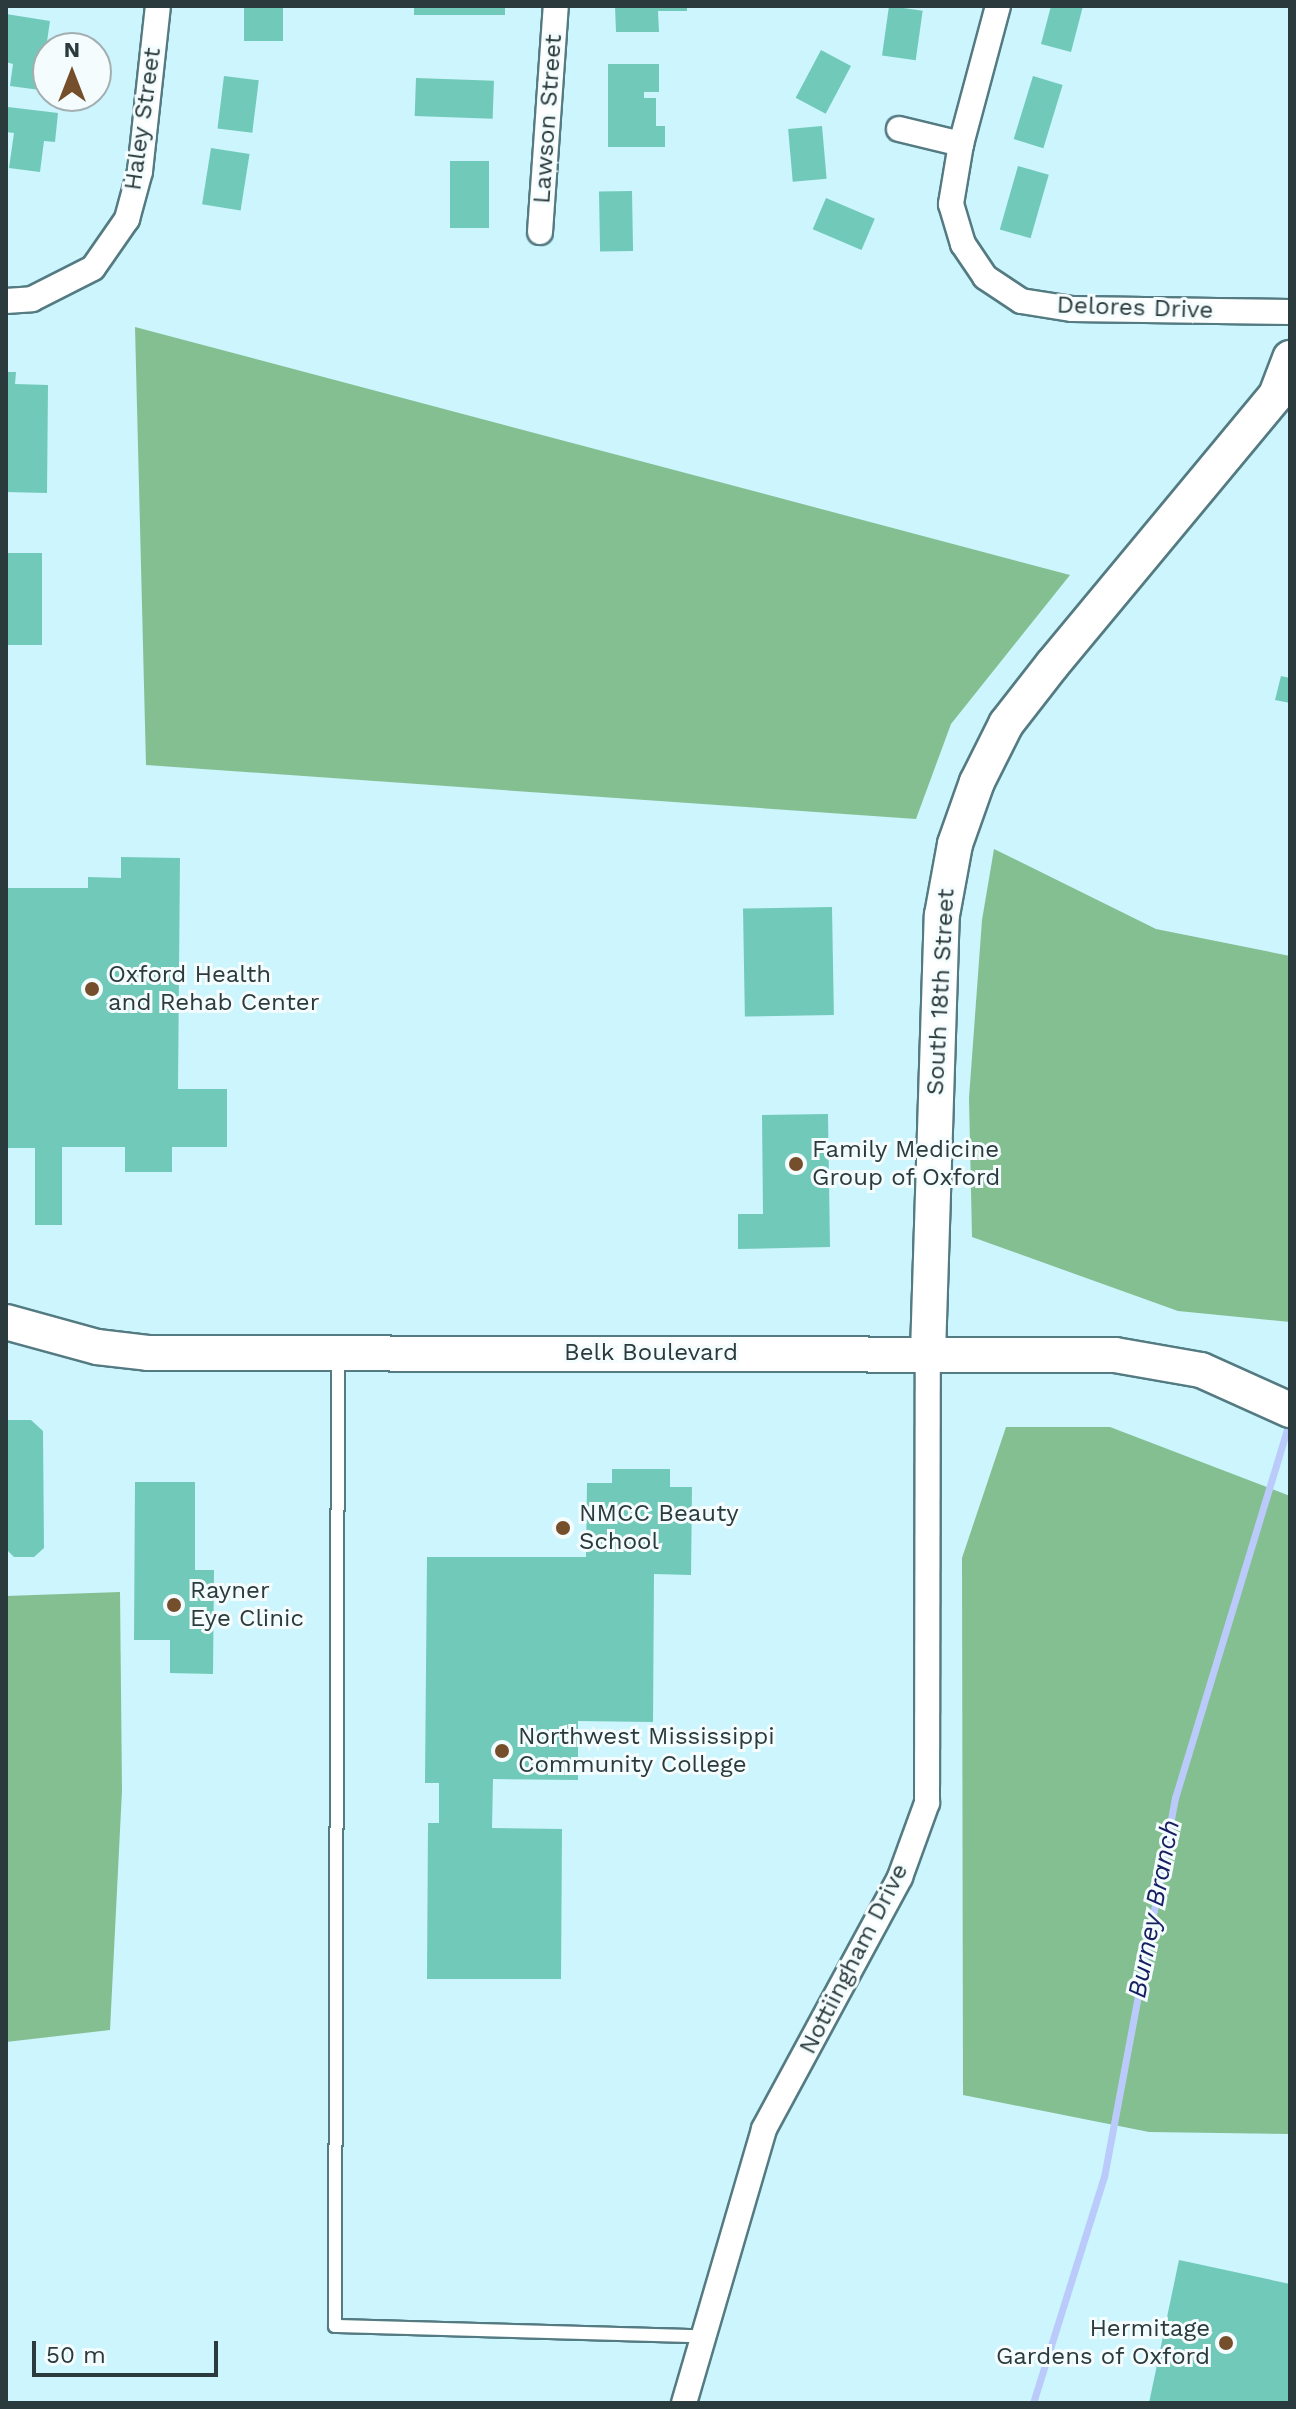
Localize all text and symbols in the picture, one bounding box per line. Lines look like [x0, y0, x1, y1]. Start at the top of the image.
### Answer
north arrow [32, 32, 112, 112]
street label: Lawson Street [528, 33, 568, 205]
text: N [64, 37, 80, 62]
street label: Haley Street [119, 45, 167, 193]
street label: Delores Drive [1056, 291, 1214, 325]
street label: South 18th Street [921, 888, 961, 1096]
place label: Oxford Health and Rehab Center [108, 961, 319, 1017]
marker: Oxford Health and Rehab Center [83, 980, 101, 998]
place label: Family Medicine Group of Oxford [812, 1136, 1001, 1192]
marker: Family Medicine Group of Oxford [787, 1155, 805, 1173]
street label: Belk Boulevard [564, 1339, 738, 1367]
place label: NMCC Beauty School [579, 1500, 739, 1556]
marker: NMCC Beauty School [554, 1519, 572, 1537]
place label: Rayner Eye Clinic [190, 1577, 304, 1633]
marker: Rayner Eye Clinic [165, 1596, 183, 1614]
place label: Northwest Mississippi Community College [518, 1723, 775, 1779]
marker: Northwest Mississippi Community College [493, 1742, 511, 1760]
water label: Burney Branch [1121, 1817, 1187, 2001]
street label: Nottiingham Drive [794, 1859, 914, 2059]
place label: Hermitage Gardens of Oxford [995, 2315, 1210, 2371]
scale bar [36, 2325, 222, 2375]
marker: Hermitage Gardens of Oxford [1217, 2334, 1235, 2352]
text: 50 m [46, 2341, 106, 2369]

